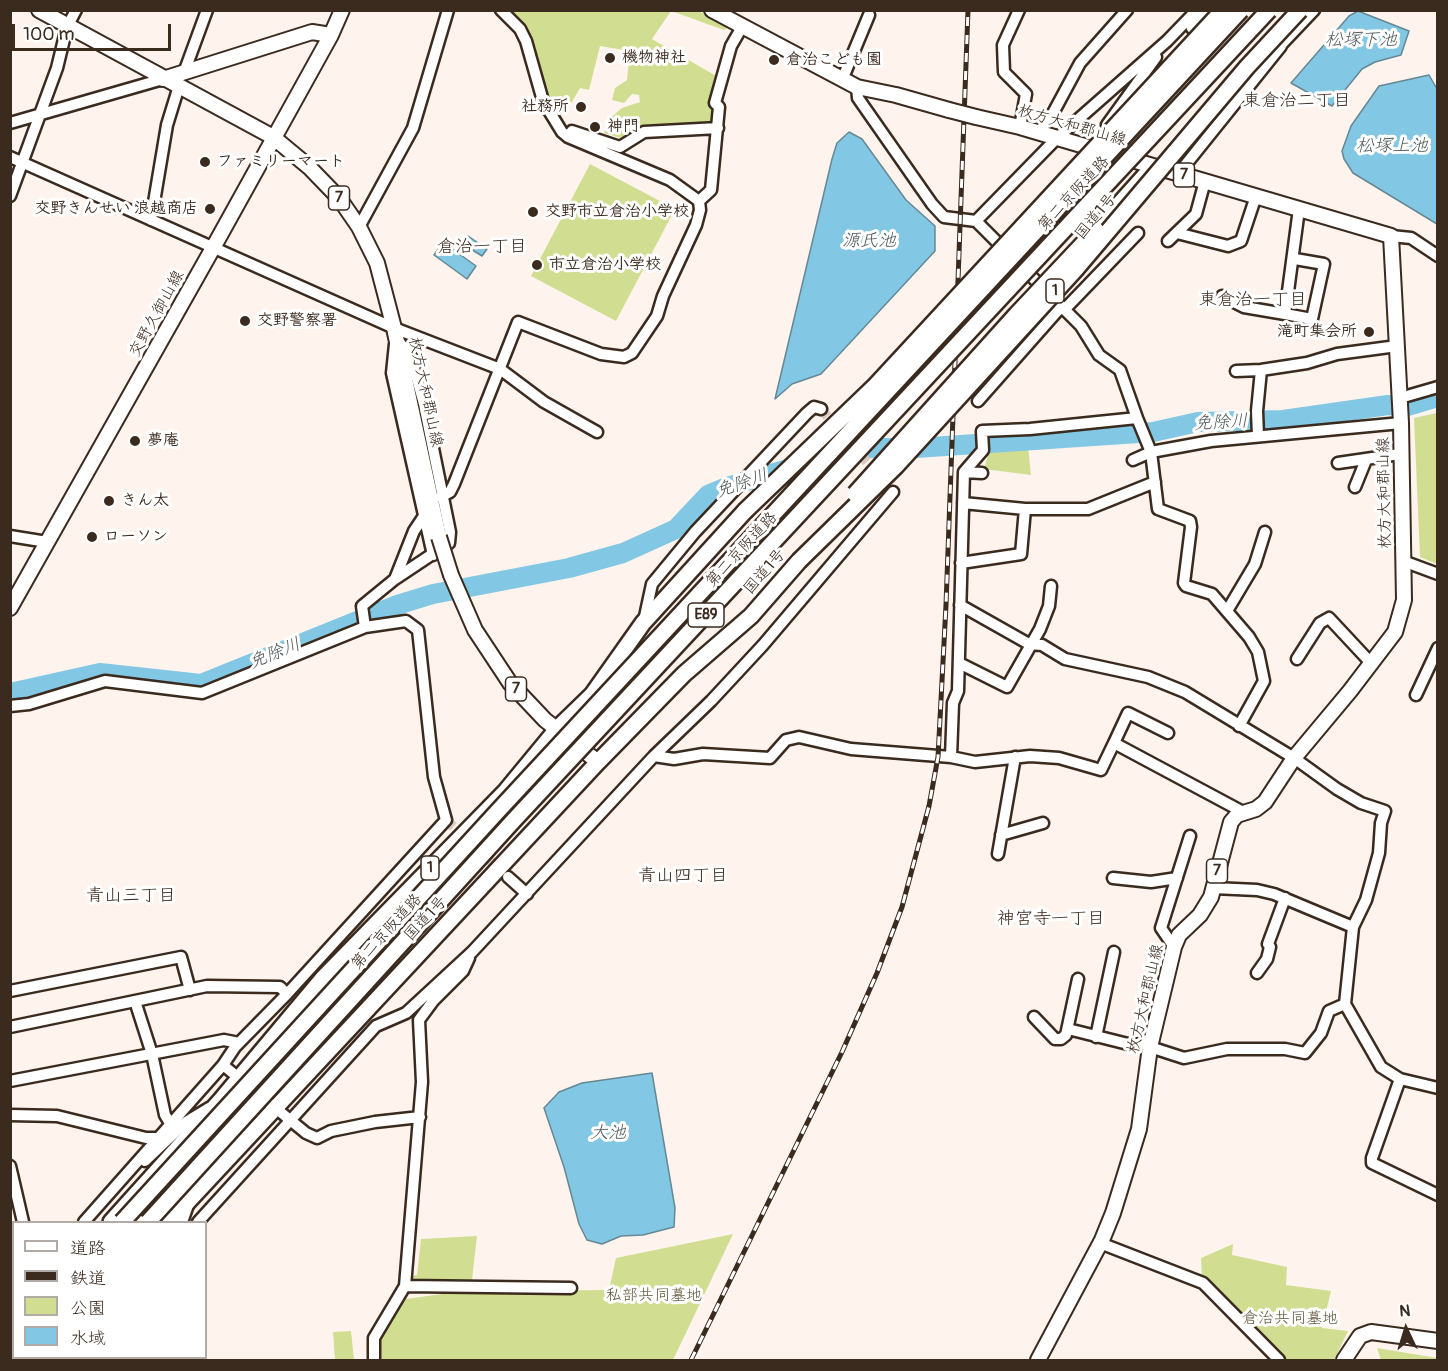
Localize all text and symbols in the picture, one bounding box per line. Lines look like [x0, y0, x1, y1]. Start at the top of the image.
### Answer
scale bar [15, 12, 174, 50]
text: 100 m [23, 23, 75, 46]
water label: 松塚下池 [1325, 29, 1397, 51]
place label: 機物神社 [622, 48, 686, 68]
place label: 倉治こども園 [786, 50, 882, 70]
marker: 機物神社 [603, 51, 617, 65]
marker: 倉治こども園 [767, 53, 781, 67]
district label: 東倉治二丁目 [1243, 90, 1351, 112]
place label: 社務所 [521, 97, 569, 117]
marker: 社務所 [574, 100, 588, 114]
street label: 枚方大和郡山線 [1016, 101, 1128, 151]
place label: 神門 [607, 117, 639, 137]
marker: 神門 [588, 120, 602, 134]
water label: 松塚上池 [1356, 135, 1428, 157]
place label: ファミリーマート [217, 152, 345, 172]
street label: 第二京阪道路 [1034, 152, 1114, 236]
marker: ファミリーマート [198, 155, 212, 169]
road number: 7 [1174, 163, 1194, 187]
road number: 7 [328, 186, 350, 210]
street label: 国道1号 [1071, 190, 1121, 244]
place label: 交野きんせい 浪越商店 [35, 199, 198, 219]
marker: 交野きんせい 浪越商店 [203, 202, 217, 216]
place label: 交野市立倉治小学校 [545, 202, 689, 222]
marker: 交野市立倉治小学校 [526, 205, 540, 219]
water label: 源氏池 [842, 230, 896, 252]
district label: 倉治一丁目 [437, 236, 527, 258]
place label: 市立倉治小学校 [549, 255, 661, 275]
marker: 市立倉治小学校 [530, 258, 544, 272]
street label: 交野久御山線 [125, 267, 189, 361]
road number: 1 [1046, 279, 1064, 303]
district label: 東倉治一丁目 [1199, 289, 1307, 311]
place label: 交野警察署 [257, 311, 337, 331]
marker: 交野警察署 [238, 314, 252, 328]
place label: 滝町集会所 [1277, 322, 1357, 342]
marker: 滝町集会所 [1362, 325, 1376, 339]
street label: 枚方大和郡山線 [404, 335, 446, 449]
water label: 免除川 [1193, 411, 1249, 435]
place label: 夢庵 [147, 431, 179, 451]
marker: 夢庵 [128, 434, 142, 448]
street label: 枚方大和郡山線 [1374, 437, 1396, 549]
water label: 免除川 [713, 465, 771, 503]
place label: きん太 [121, 491, 169, 511]
marker: きん太 [102, 494, 116, 508]
street label: 第二京阪道路 [702, 508, 782, 592]
place label: ローソン [104, 527, 168, 547]
marker: ローソン [85, 530, 99, 544]
street label: 国道1号 [740, 545, 790, 599]
road number: E89 [688, 603, 724, 627]
water label: 免除川 [246, 634, 304, 674]
road number: 7 [506, 677, 526, 701]
road number: 1 [421, 856, 439, 880]
road number: 7 [1206, 859, 1228, 883]
district label: 青山四丁目 [638, 865, 728, 887]
district label: 青山三丁目 [86, 885, 176, 907]
street label: 第二京阪道路 [348, 890, 426, 974]
street label: 国道1号 [400, 893, 452, 945]
district label: 神宮寺一丁目 [997, 908, 1105, 930]
street label: 枚方大和郡山線 [1124, 942, 1168, 1056]
water label: 大池 [590, 1122, 626, 1144]
legend [12, 1221, 207, 1359]
text: 道路 [70, 1237, 106, 1260]
text: 鉄道 [70, 1267, 106, 1290]
park label: 私部共同墓地 [606, 1286, 702, 1306]
text: 公園 [70, 1297, 106, 1320]
north arrow [1376, 1299, 1436, 1359]
text: N [1399, 1301, 1411, 1321]
park label: 倉治共同墓地 [1242, 1309, 1338, 1329]
text: 水域 [70, 1327, 106, 1350]

